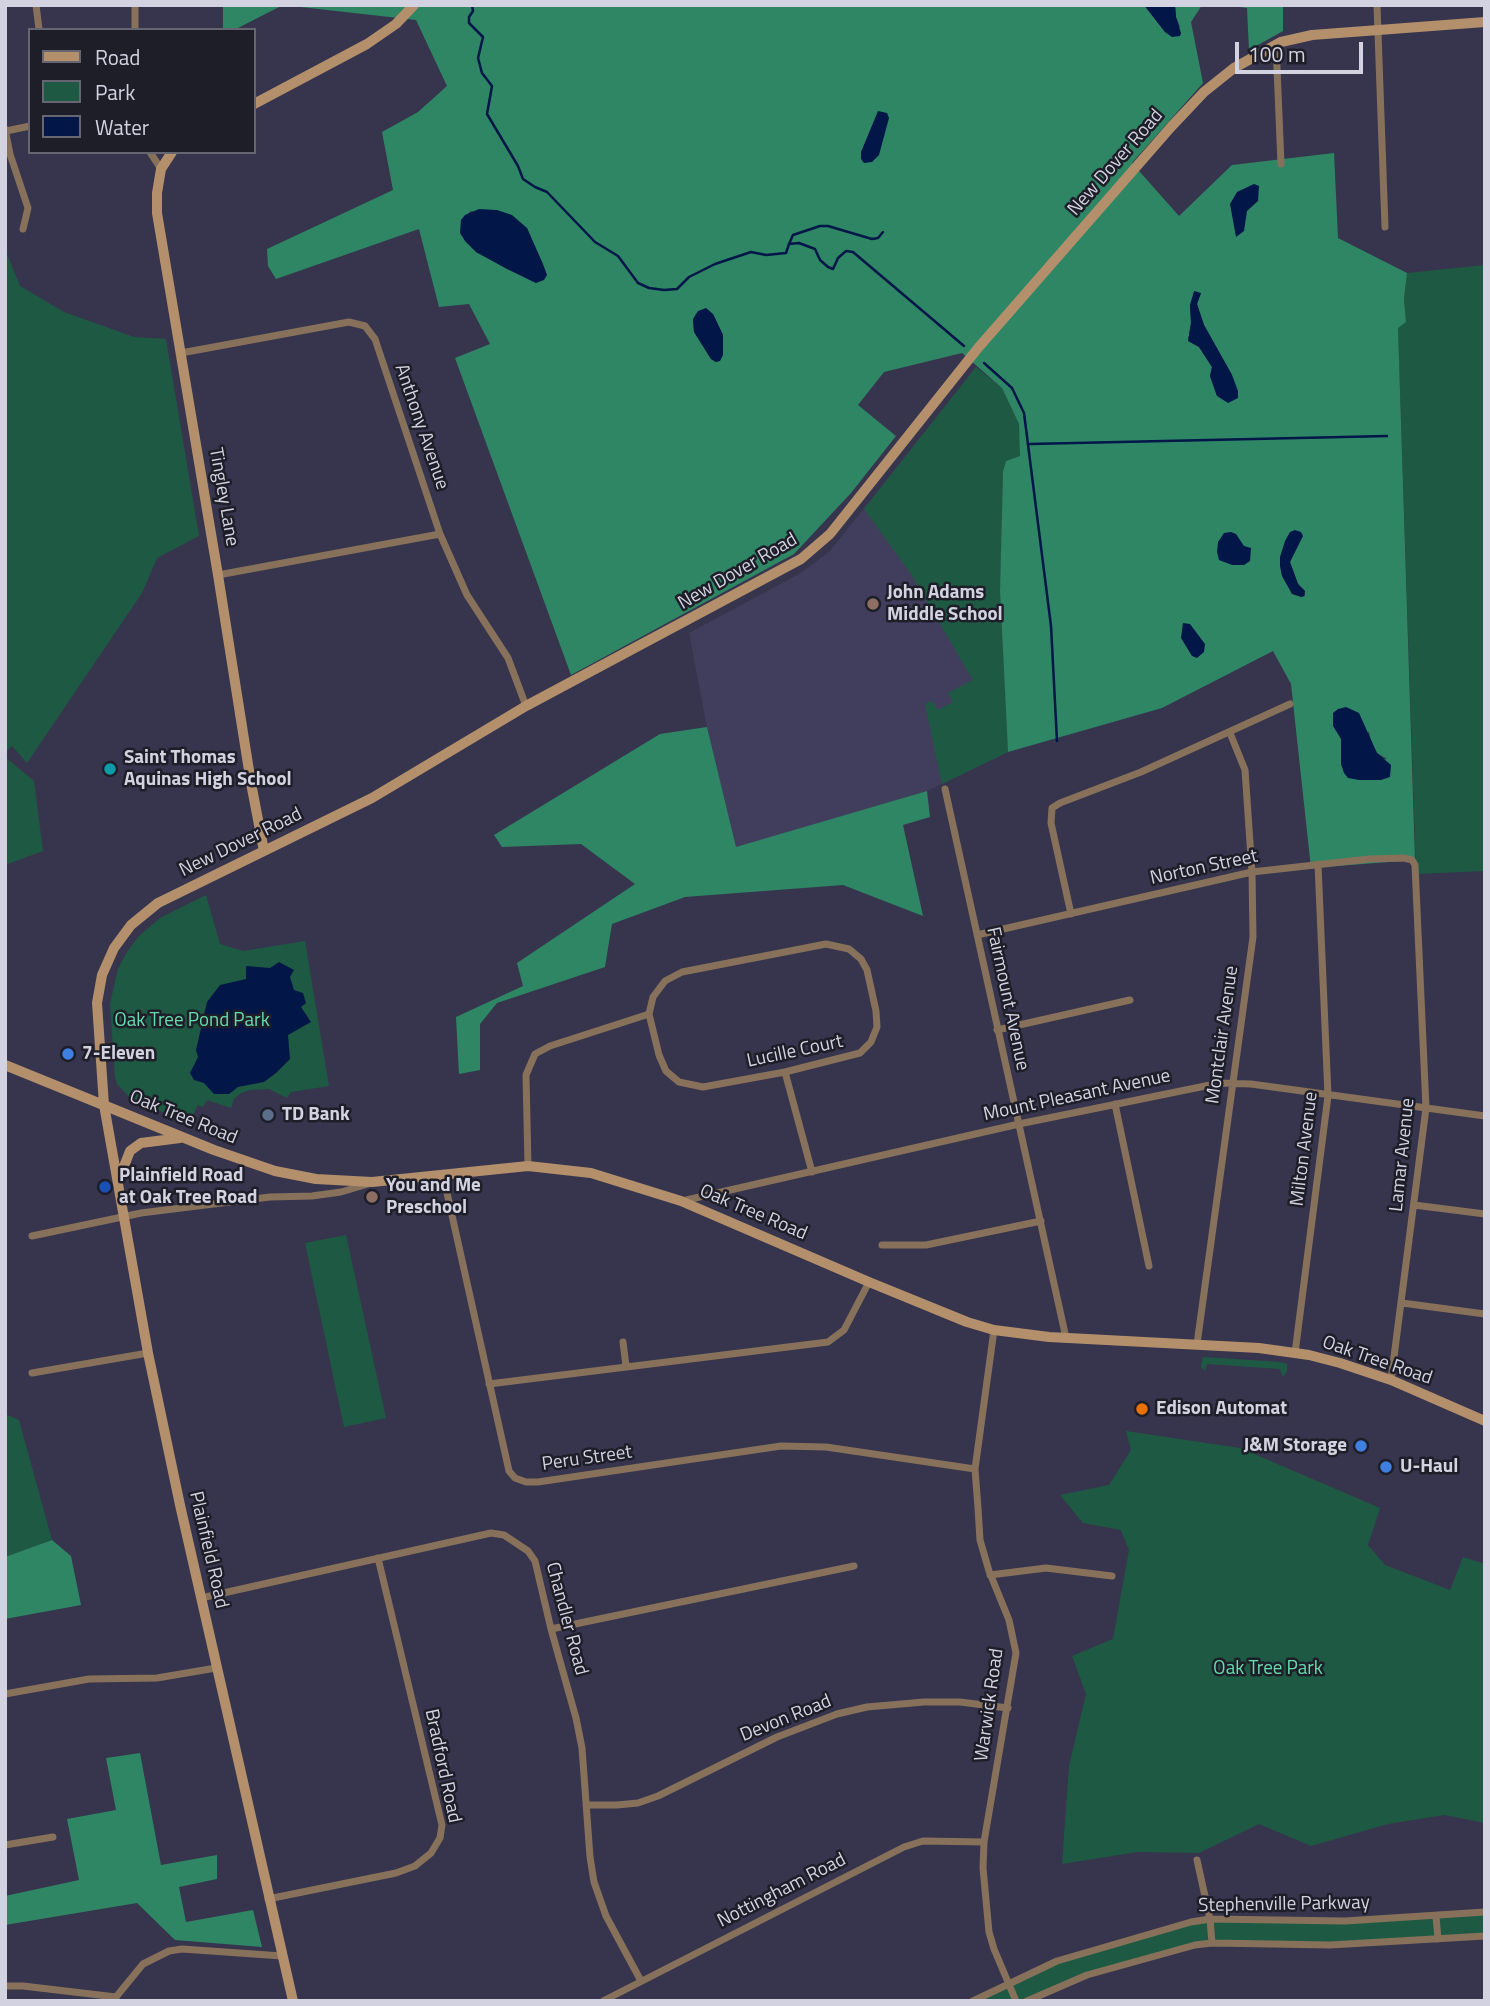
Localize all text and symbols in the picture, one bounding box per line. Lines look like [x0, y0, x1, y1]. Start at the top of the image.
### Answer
legend [28, 28, 256, 154]
scale bar [1238, 28, 1366, 72]
text: 100 m [1248, 38, 1305, 70]
text: Road [95, 41, 140, 73]
text: Park [95, 76, 135, 108]
street label: New Dover Road [1064, 105, 1168, 221]
text: Water [95, 111, 149, 143]
street label: Anthony Avenue [389, 361, 453, 493]
street label: Tingley Lane [203, 446, 243, 548]
street label: New Dover Road [675, 529, 801, 615]
place label: John Adams Middle School [887, 582, 1003, 626]
marker: John Adams Middle School [865, 596, 881, 612]
place label: Saint Thomas Aquinas High School [124, 747, 292, 791]
marker: Saint Thomas Aquinas High School [102, 761, 118, 777]
street label: New Dover Road [176, 803, 306, 883]
street label: Norton Street [1148, 845, 1260, 891]
street label: Fairmount Avenue [981, 925, 1033, 1073]
street label: Montclair Avenue [1202, 964, 1244, 1106]
park label: Oak Tree Pond Park [114, 1010, 270, 1032]
street label: Lucille Court [745, 1031, 845, 1073]
place label: 7-Eleven [82, 1043, 155, 1065]
marker: 7-Eleven [60, 1046, 76, 1062]
street label: Mount Pleasant Avenue [981, 1065, 1173, 1127]
street label: Oak Tree Road [126, 1086, 240, 1150]
street label: Milton Avenue [1287, 1091, 1323, 1207]
street label: Lamar Avenue [1386, 1097, 1420, 1213]
place label: TD Bank [282, 1104, 350, 1126]
marker: TD Bank [260, 1107, 276, 1123]
place label: Plainfield Road at Oak Tree Road [119, 1165, 257, 1209]
place label: You and Me Preschool [386, 1175, 481, 1219]
marker: Plainfield Road at Oak Tree Road [97, 1179, 113, 1195]
street label: Oak Tree Road [696, 1180, 810, 1246]
marker: You and Me Preschool [364, 1189, 380, 1205]
street label: Oak Tree Road [1319, 1332, 1435, 1390]
place label: Edison Automat [1156, 1398, 1287, 1420]
marker: Edison Automat [1134, 1401, 1150, 1417]
place label: J&M Storage [1244, 1435, 1347, 1457]
marker: J&M Storage [1353, 1438, 1369, 1454]
street label: Peru Street [541, 1441, 633, 1477]
place label: U-Haul [1400, 1456, 1458, 1478]
marker: U-Haul [1378, 1459, 1394, 1475]
street label: Plainfield Road [183, 1489, 233, 1611]
street label: Chandler Road [540, 1560, 592, 1678]
street label: Warwick Road [971, 1647, 1009, 1763]
park label: Oak Tree Park [1213, 1658, 1323, 1680]
street label: Devon Road [737, 1690, 835, 1748]
street label: Bradford Road [419, 1707, 465, 1825]
street label: Nottingham Road [714, 1849, 850, 1933]
street label: Stephenville Parkway [1198, 1892, 1370, 1918]

